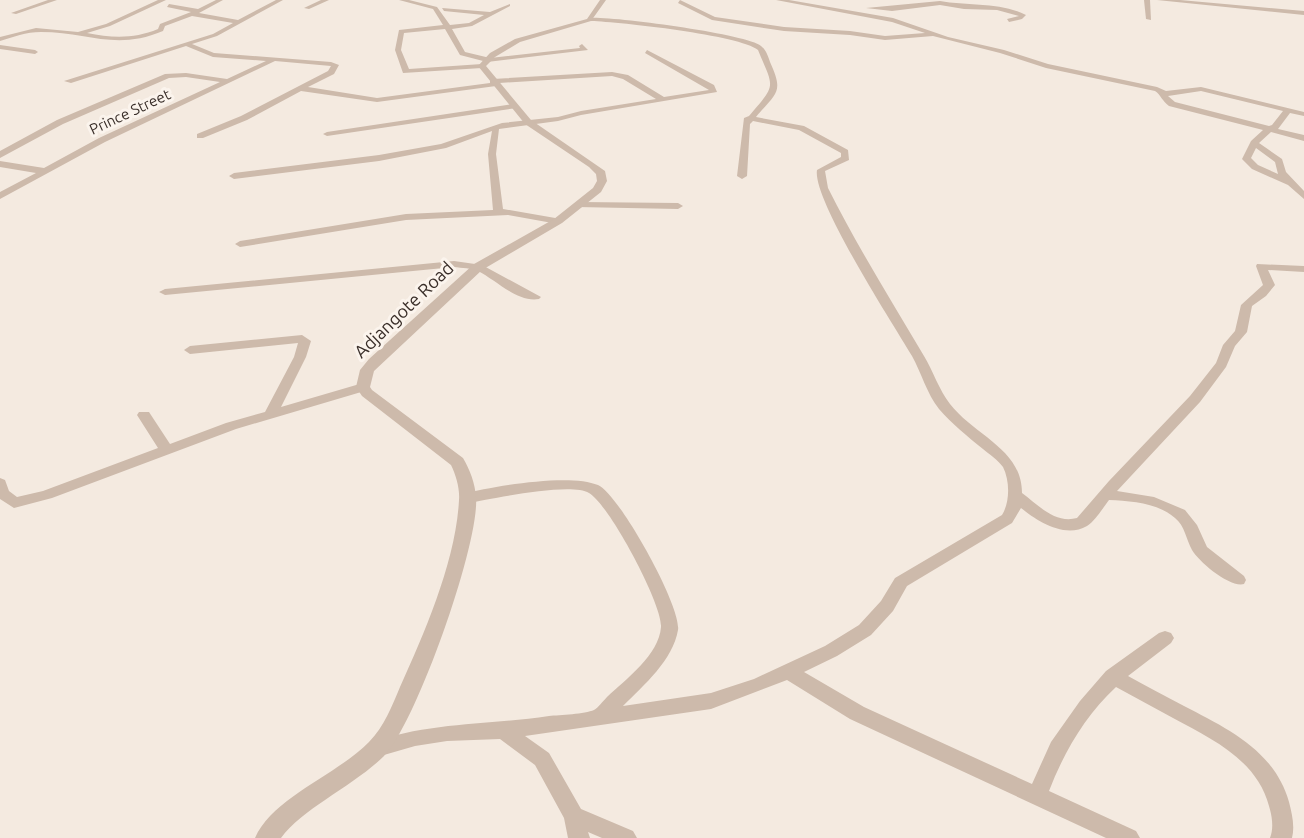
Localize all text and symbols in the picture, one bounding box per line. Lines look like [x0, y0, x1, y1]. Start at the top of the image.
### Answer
street label: Prince Street [87, 85, 173, 138]
street label: Adjangote Road [350, 257, 457, 361]

